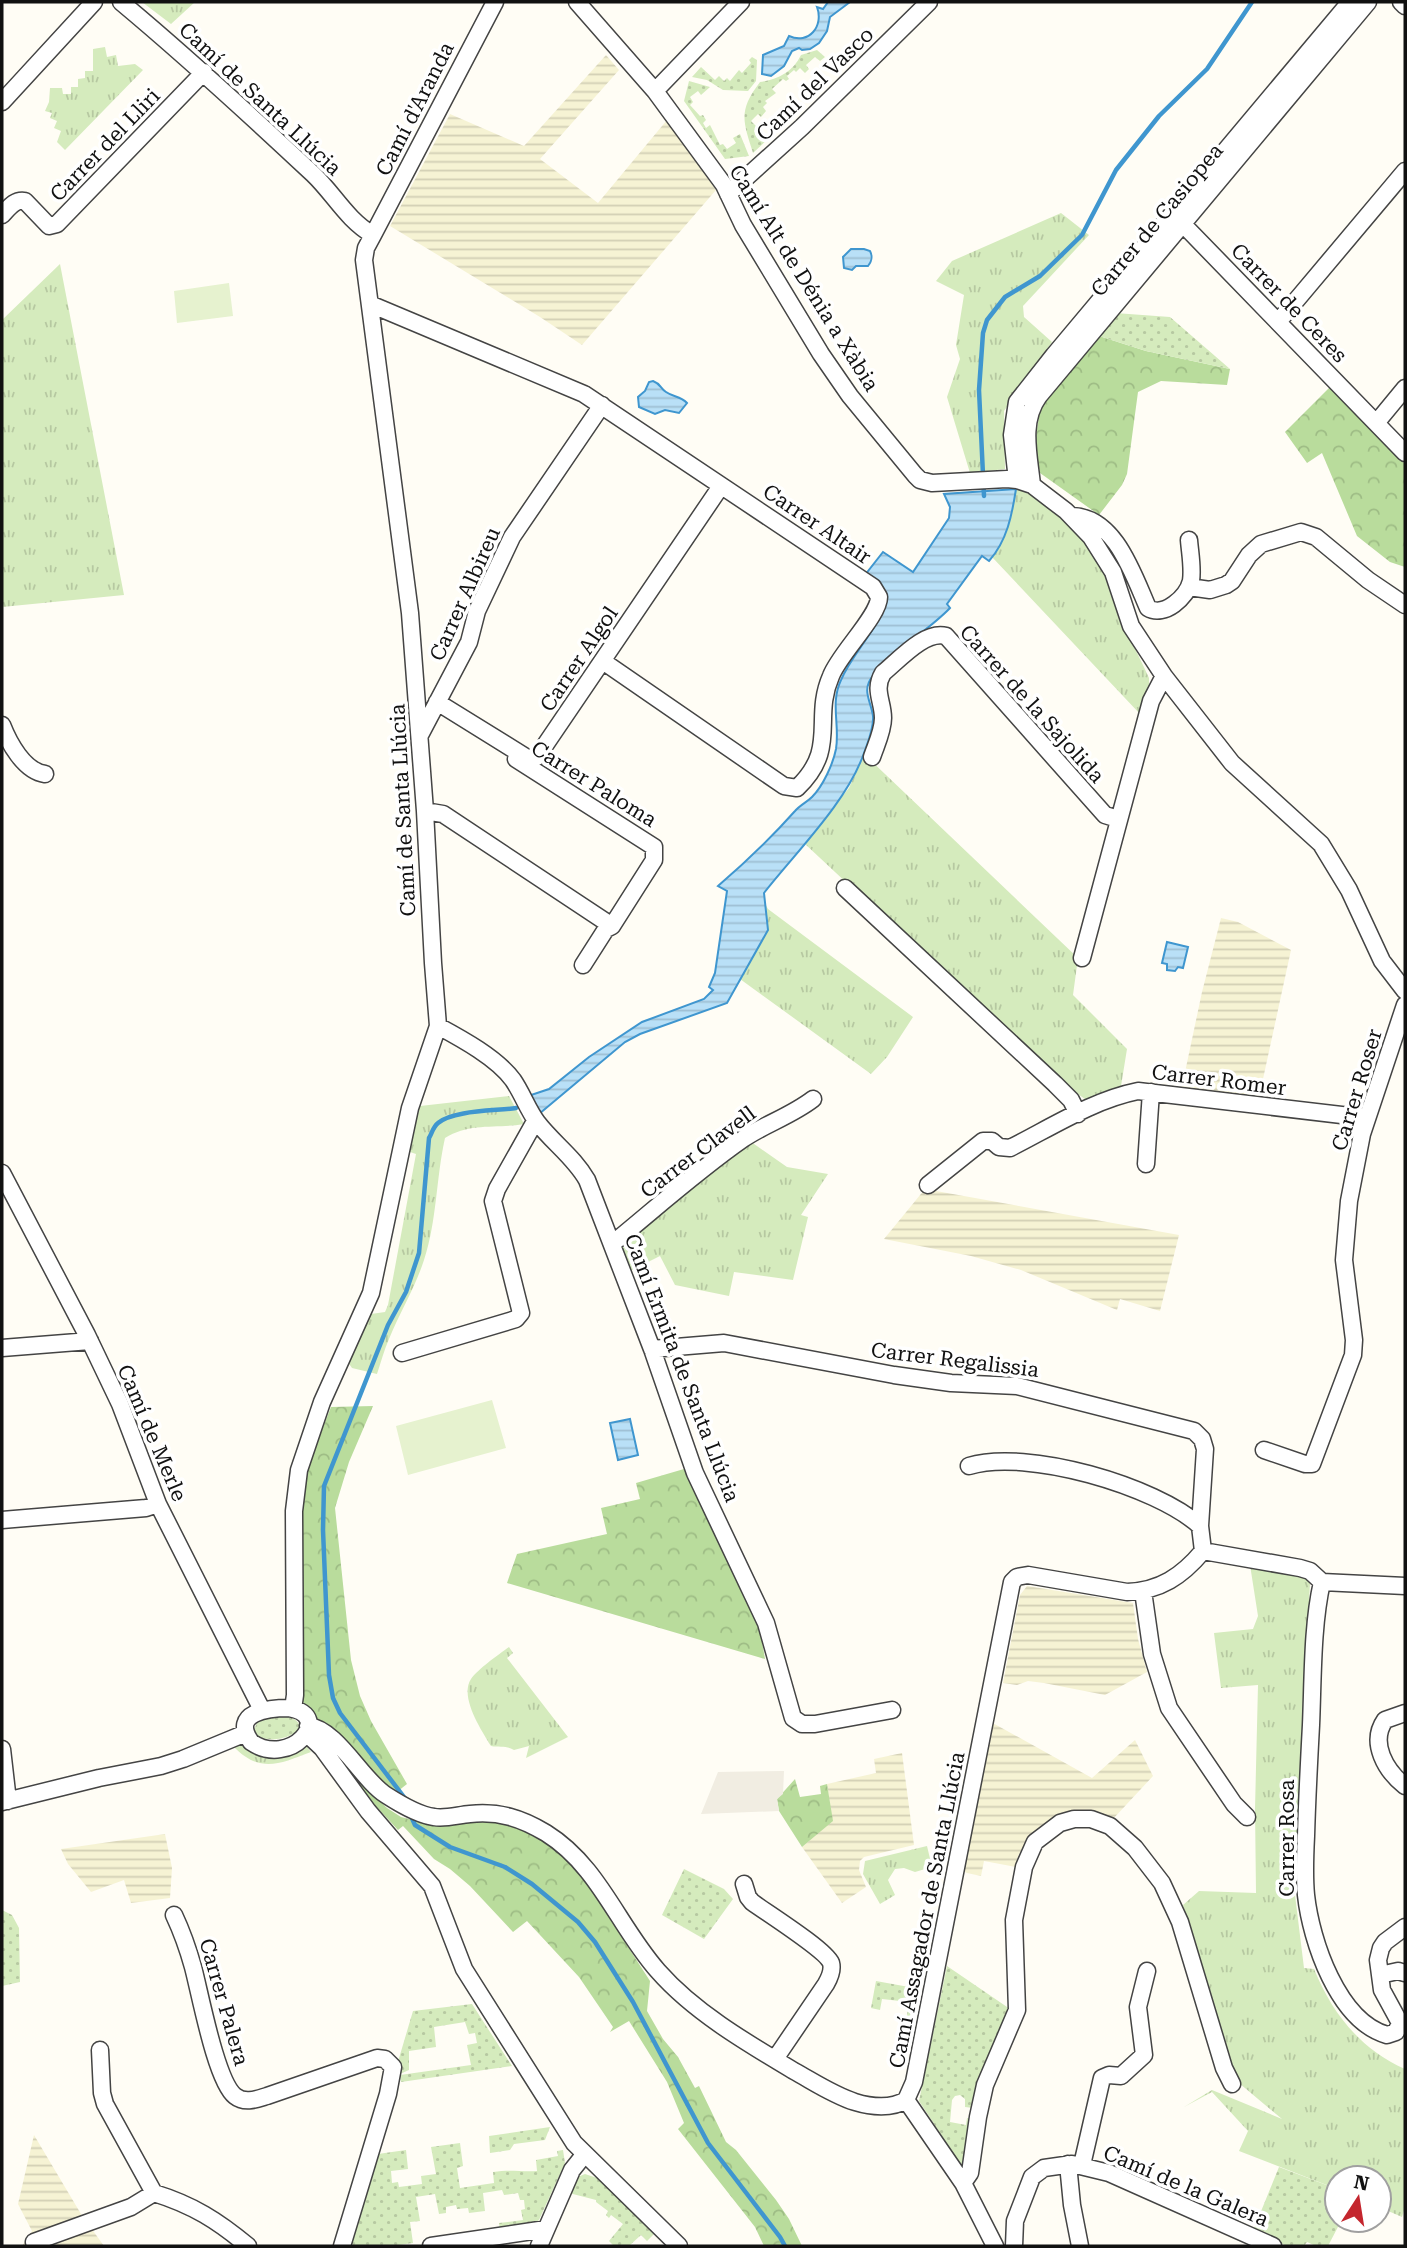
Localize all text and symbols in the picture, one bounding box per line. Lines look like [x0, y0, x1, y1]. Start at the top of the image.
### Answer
street label: Camí de Santa Llúcia [174, 18, 346, 181]
street label: Camí del Vasco [751, 22, 879, 146]
street label: Camí d'Aranda [371, 38, 459, 180]
street label: Carrer del Lliri [45, 84, 165, 206]
street label: Carrer de Casiopea [1086, 138, 1228, 301]
street label: Camí Alt de Dénia a Xàbia [724, 160, 884, 396]
street label: Carrer de Ceres [1226, 239, 1352, 367]
street label: Carrer Altair [759, 479, 876, 569]
street label: Carrer Albireu [425, 523, 505, 665]
street label: Carrer Algol [535, 602, 623, 716]
street label: Carrer de la Sajolida [955, 620, 1110, 788]
street label: Camí de Santa Llúcia [385, 702, 421, 917]
street label: Carrer Paloma [527, 736, 662, 832]
street label: Carrer Roser [1327, 1026, 1387, 1154]
street label: Carrer Romer [1150, 1060, 1288, 1100]
street label: Carrer Clavell [636, 1101, 760, 1203]
street label: Camí Ermita de Santa Llúcia [620, 1231, 745, 1506]
street label: Carrer Regalissia [870, 1338, 1041, 1382]
street label: Camí de Merle [112, 1361, 192, 1505]
street label: Camí Assagador de Santa Llúcia [885, 1749, 970, 2070]
street label: Carrer Rosa [1275, 1779, 1299, 1897]
street label: Carrer Palera [194, 1936, 254, 2069]
street label: Camí de la Galera [1100, 2140, 1273, 2232]
north arrow [1323, 2164, 1393, 2234]
text: N [1352, 2170, 1371, 2196]

